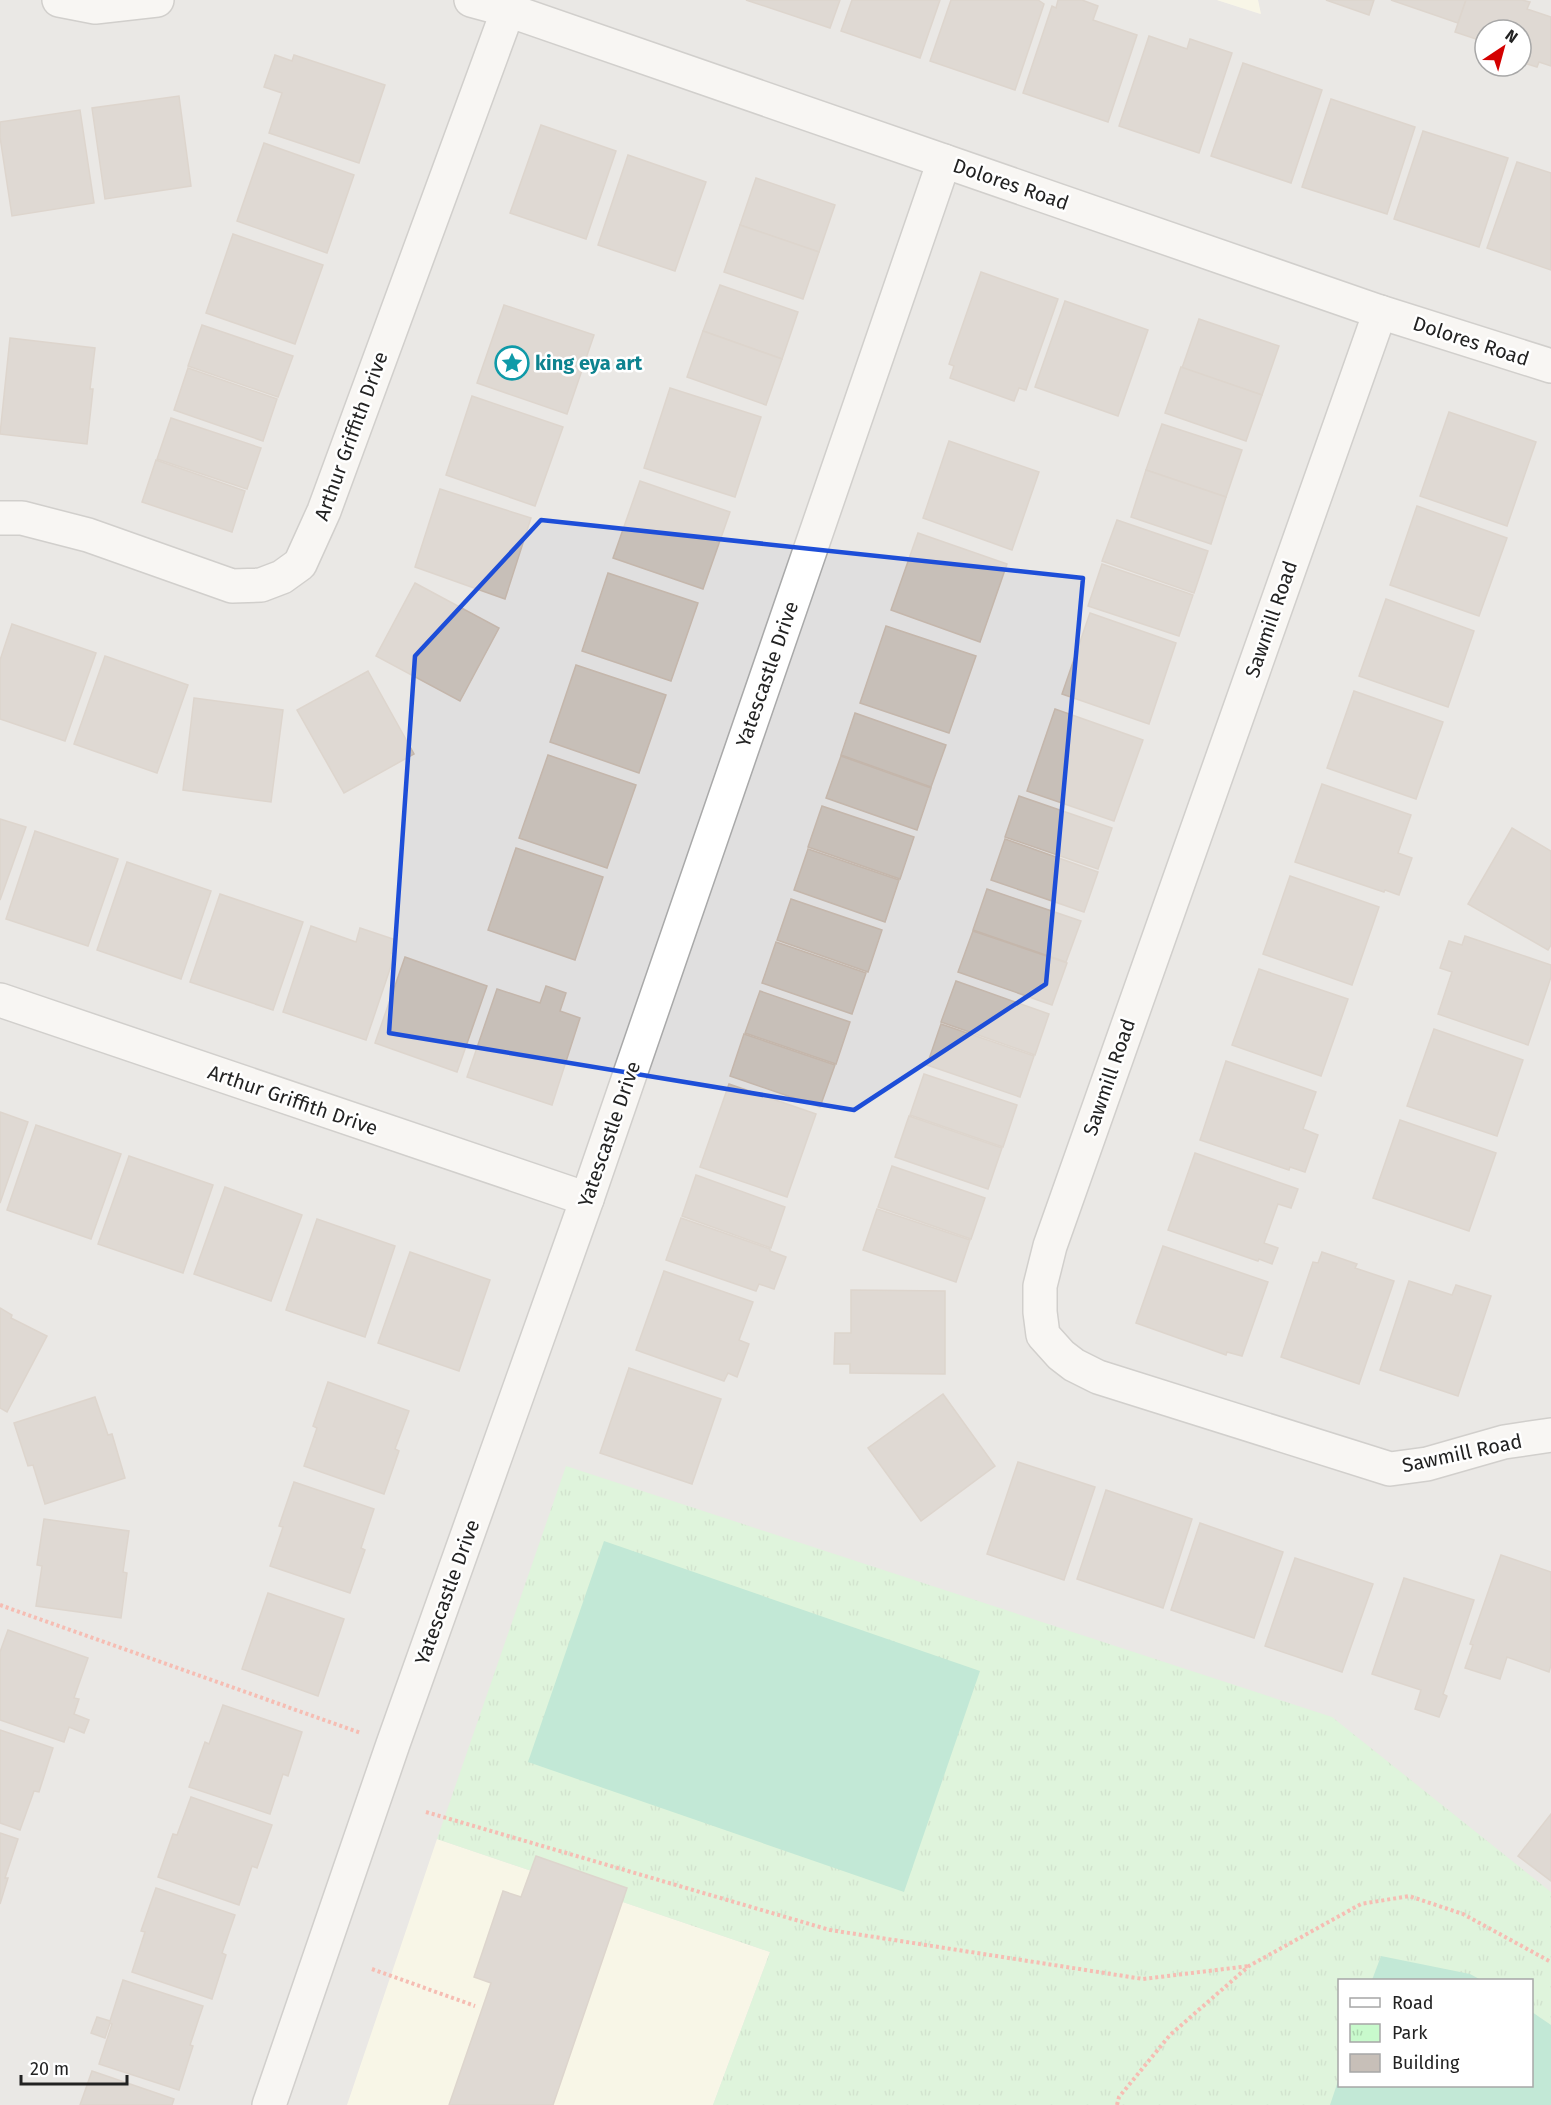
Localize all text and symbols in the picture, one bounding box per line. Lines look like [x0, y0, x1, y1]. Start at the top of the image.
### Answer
north arrow [1473, 18, 1533, 78]
text: N [1502, 25, 1521, 47]
street label: Dolores Road [950, 153, 1072, 215]
street label: Dolores Road [1410, 311, 1532, 371]
place icon: king eya art [494, 345, 530, 381]
street label: Arthur Griffith Drive [309, 348, 393, 524]
place label: king eya art [535, 351, 642, 375]
street label: Sawmill Road [1240, 557, 1302, 681]
street label: Yatescastle Drive [731, 598, 803, 750]
street label: Sawmill Road [1078, 1015, 1140, 1139]
street label: Yatescastle Drive [573, 1058, 645, 1210]
street label: Arthur Griffith Drive [205, 1060, 381, 1140]
street label: Sawmill Road [1400, 1429, 1524, 1477]
street label: Yatescastle Drive [410, 1516, 484, 1668]
legend [1338, 1979, 1533, 2087]
text: Road [1392, 1992, 1434, 2014]
text: Park [1392, 2022, 1428, 2044]
scale bar [21, 2048, 128, 2086]
text: Building [1392, 2052, 1460, 2074]
text: 20 m [30, 2058, 69, 2080]

